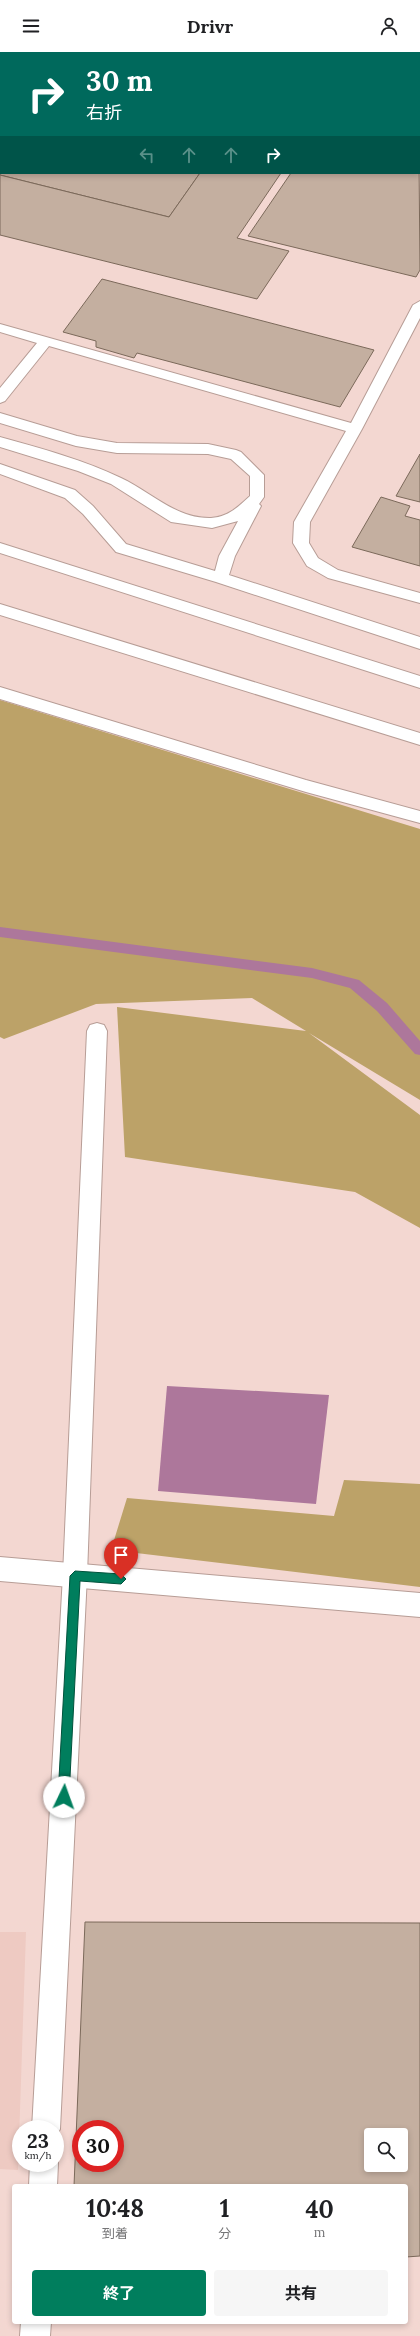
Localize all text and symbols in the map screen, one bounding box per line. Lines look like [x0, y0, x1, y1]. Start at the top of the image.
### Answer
icon: menu [20, 15, 42, 37]
text: Drivr [187, 15, 233, 38]
icon: person [378, 15, 400, 37]
text: 30 m [86, 63, 153, 99]
icon: right [20, 68, 72, 120]
text: 右折 [86, 101, 122, 124]
icon: left [136, 144, 158, 166]
icon: ahead [178, 144, 200, 166]
icon: ahead [220, 144, 242, 166]
icon: right [262, 144, 284, 166]
pin [104, 1538, 138, 1579]
icon: arrive [110, 1544, 132, 1566]
position arrow [43, 1776, 85, 1818]
speed limit sign: 30 [72, 2120, 124, 2172]
text: 23 [27, 2128, 49, 2153]
map controls [364, 2128, 408, 2172]
button: search [364, 2128, 408, 2172]
text: km/h [24, 2149, 52, 2162]
text: 10:48 [86, 2193, 144, 2224]
text: 1 [220, 2193, 230, 2224]
text: 40 [305, 2194, 334, 2225]
text: m [314, 2224, 325, 2241]
text: 到着 [102, 2225, 128, 2242]
text: 分 [218, 2225, 231, 2242]
button: 終了 [32, 2270, 206, 2316]
button: 共有 [214, 2270, 388, 2316]

